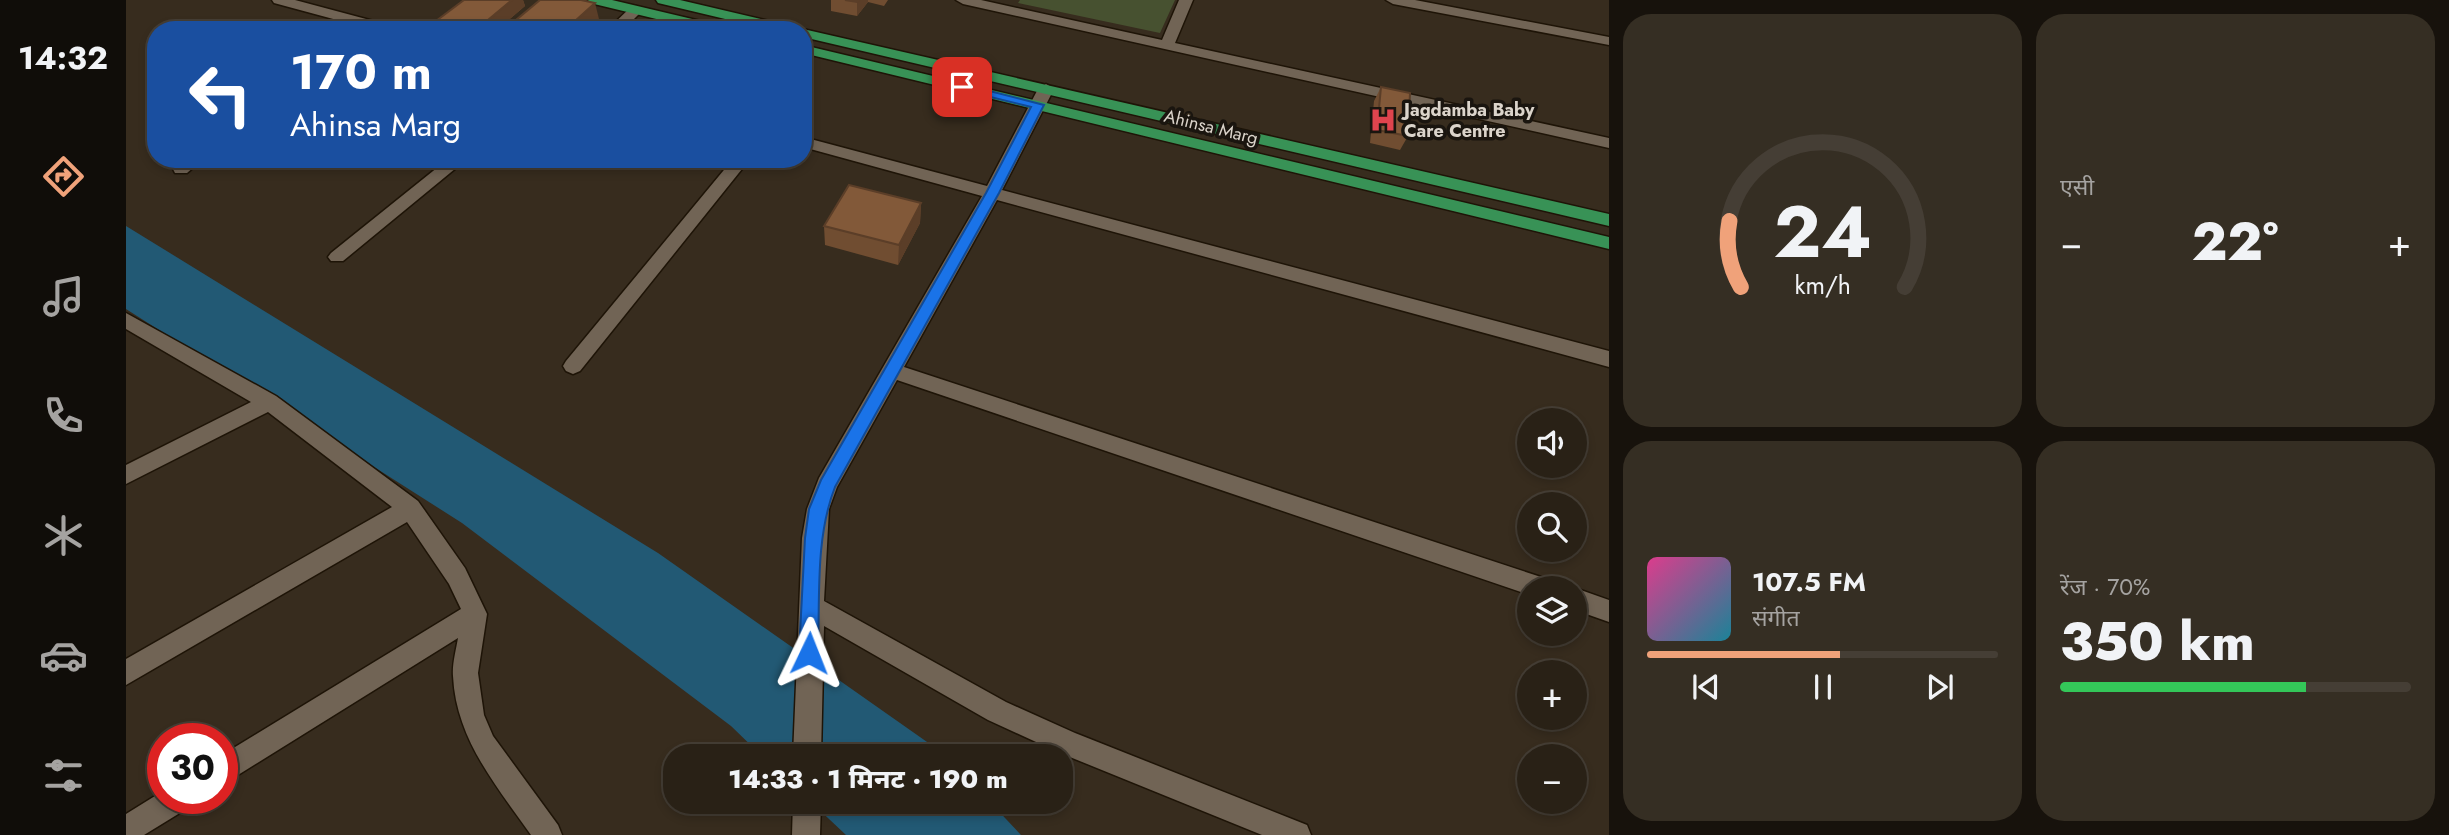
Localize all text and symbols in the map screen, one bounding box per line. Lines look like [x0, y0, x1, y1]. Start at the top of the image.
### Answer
text: 14:32 [18, 35, 108, 81]
text: 170 m [290, 37, 432, 107]
icon: left [175, 49, 266, 140]
pin [932, 57, 992, 117]
icon: arrive [943, 68, 981, 106]
place label: Jagdamba Baby Care Centre [1401, 97, 1535, 144]
text: Ahinsa Marg [290, 102, 461, 148]
street label: Ahinsa Marg [1161, 103, 1261, 151]
hospital icon: Jagdamba Baby Care Centre [1368, 105, 1398, 135]
icon: directions [39, 152, 88, 201]
text: एसी [2060, 170, 2094, 204]
text: 24 [1773, 179, 1872, 284]
text: 22° [2192, 204, 2278, 280]
text: − [2060, 215, 2082, 270]
text: + [2388, 215, 2411, 270]
text: km/h [1794, 266, 1851, 302]
icon: music [39, 272, 88, 321]
icon: phone [39, 391, 88, 440]
map controls [1517, 408, 1587, 814]
button: sound [1517, 408, 1587, 478]
button: search [1517, 492, 1587, 562]
icon: climate [39, 511, 88, 560]
text: 107.5 FM [1752, 563, 1866, 601]
text: रेंज · 70% [2060, 570, 2150, 604]
button: layers [1517, 576, 1587, 646]
text: संगीत [1752, 601, 1800, 635]
text: 350 km [2060, 604, 2255, 680]
position arrow [772, 616, 846, 690]
icon: car [39, 631, 88, 680]
button: + [1517, 660, 1587, 730]
icon: previous [1687, 668, 1725, 706]
icon: pause [1804, 668, 1842, 706]
icon: next [1921, 668, 1959, 706]
speed limit sign: 30 [147, 723, 238, 814]
button: − [1517, 744, 1587, 814]
icon: filters [39, 751, 88, 800]
text: 14:33 · 1 मिनट · 190 m [728, 760, 1008, 798]

